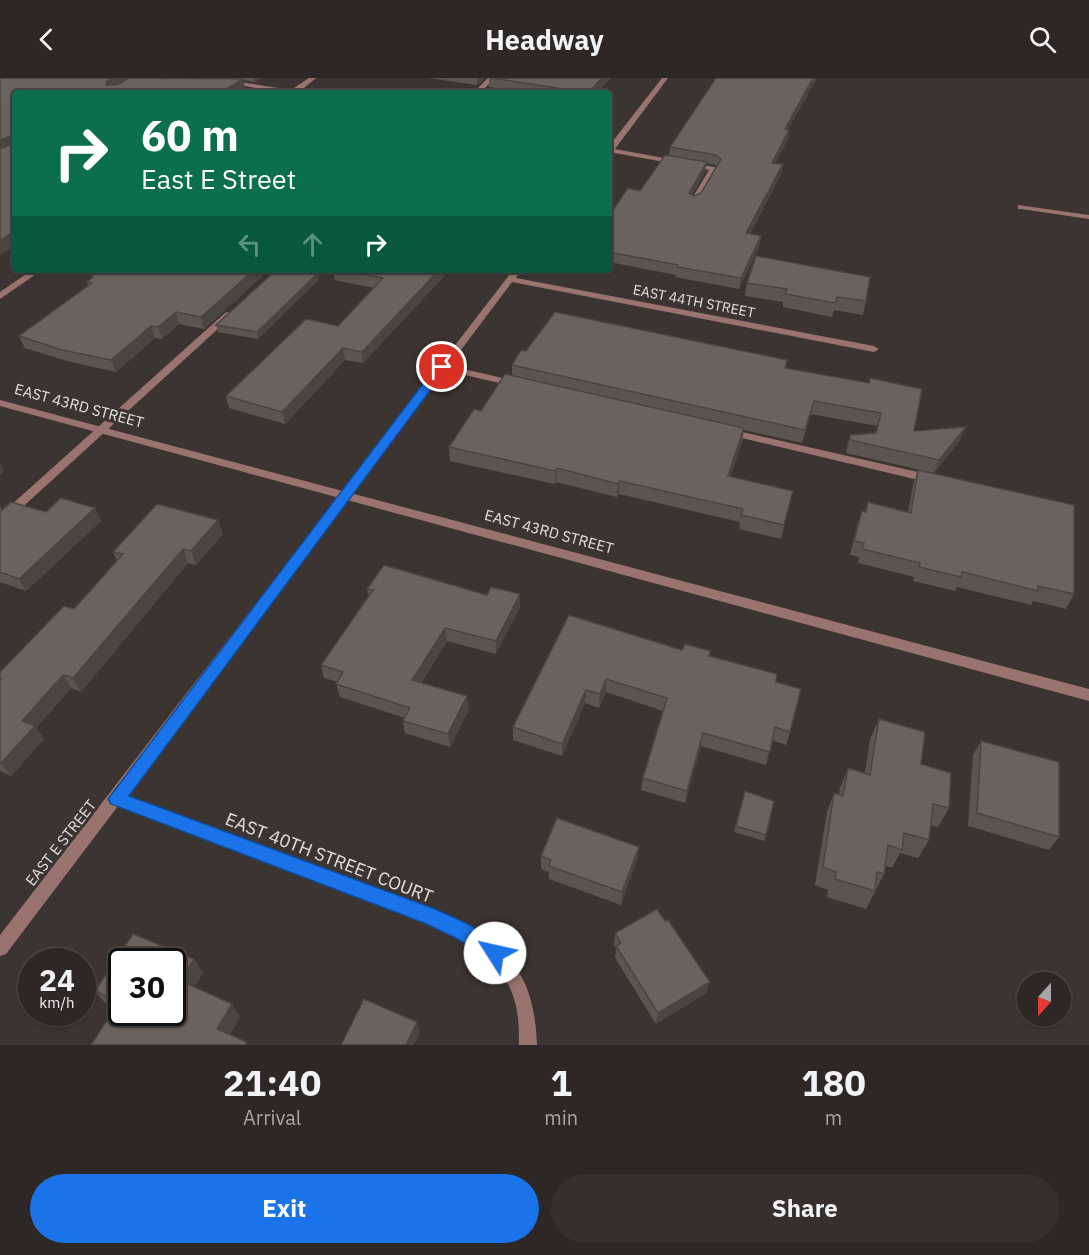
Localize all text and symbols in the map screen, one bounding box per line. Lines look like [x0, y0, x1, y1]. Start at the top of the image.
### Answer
text: Headway [485, 22, 604, 57]
icon: back [30, 23, 63, 56]
icon: search [1026, 23, 1059, 56]
text: 60 m [141, 108, 239, 163]
icon: right [42, 114, 120, 192]
text: East E Street [141, 161, 296, 196]
icon: left [233, 228, 266, 261]
icon: ahead [296, 228, 329, 261]
icon: right [359, 228, 392, 261]
street label: EAST 44TH STREET [632, 280, 756, 322]
pin [416, 341, 467, 392]
icon: arrive [425, 350, 458, 383]
street label: EAST 43RD STREET [12, 379, 146, 432]
street label: EAST 43RD STREET [482, 505, 616, 558]
street label: EAST E STREET [21, 796, 100, 890]
street label: EAST 40TH STREET COURT [222, 807, 436, 908]
position arrow [463, 921, 527, 985]
speed limit sign: 30 [108, 948, 186, 1026]
text: 24 [39, 960, 75, 999]
north arrow [1017, 972, 1071, 1026]
map controls [1017, 972, 1071, 1026]
text: km/h [39, 993, 75, 1012]
text: 21:40 [223, 1059, 321, 1106]
text: 1 [550, 1059, 572, 1106]
text: 180 [801, 1059, 866, 1106]
text: Arrival [243, 1104, 301, 1131]
text: min [544, 1104, 578, 1131]
text: m [825, 1104, 842, 1131]
button: Exit [30, 1174, 539, 1243]
button: Share [551, 1174, 1059, 1243]

